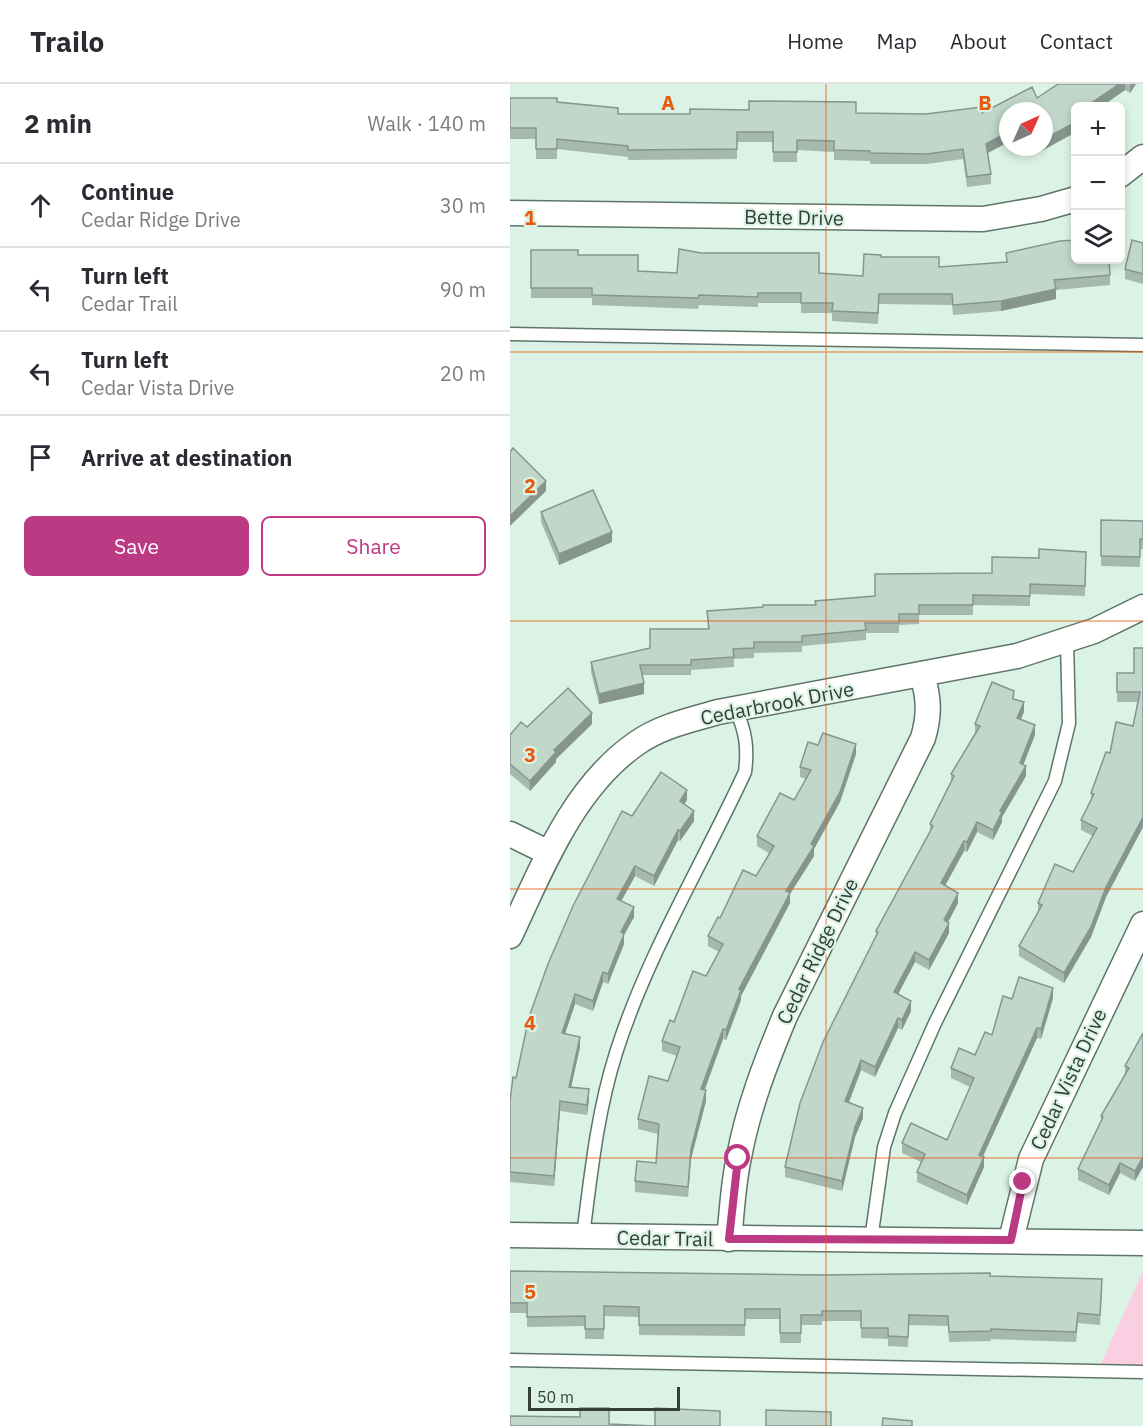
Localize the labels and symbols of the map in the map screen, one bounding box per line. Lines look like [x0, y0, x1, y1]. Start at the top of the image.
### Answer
text: A [661, 89, 675, 116]
text: B [978, 89, 992, 116]
north arrow [999, 102, 1053, 156]
street label: Bette Drive [744, 203, 844, 231]
text: 1 [524, 204, 536, 231]
text: 2 [524, 472, 536, 499]
street label: Cedarbrook Drive [698, 675, 856, 731]
text: 3 [524, 741, 536, 768]
street label: Cedar Ridge Drive [770, 873, 864, 1029]
street label: Cedar Vista Drive [1023, 1004, 1113, 1154]
text: 4 [524, 1009, 536, 1036]
route start [724, 1144, 750, 1170]
route end [1009, 1168, 1035, 1194]
street label: Cedar Trail [616, 1224, 714, 1252]
text: 5 [524, 1278, 536, 1305]
scale bar [528, 1384, 680, 1412]

